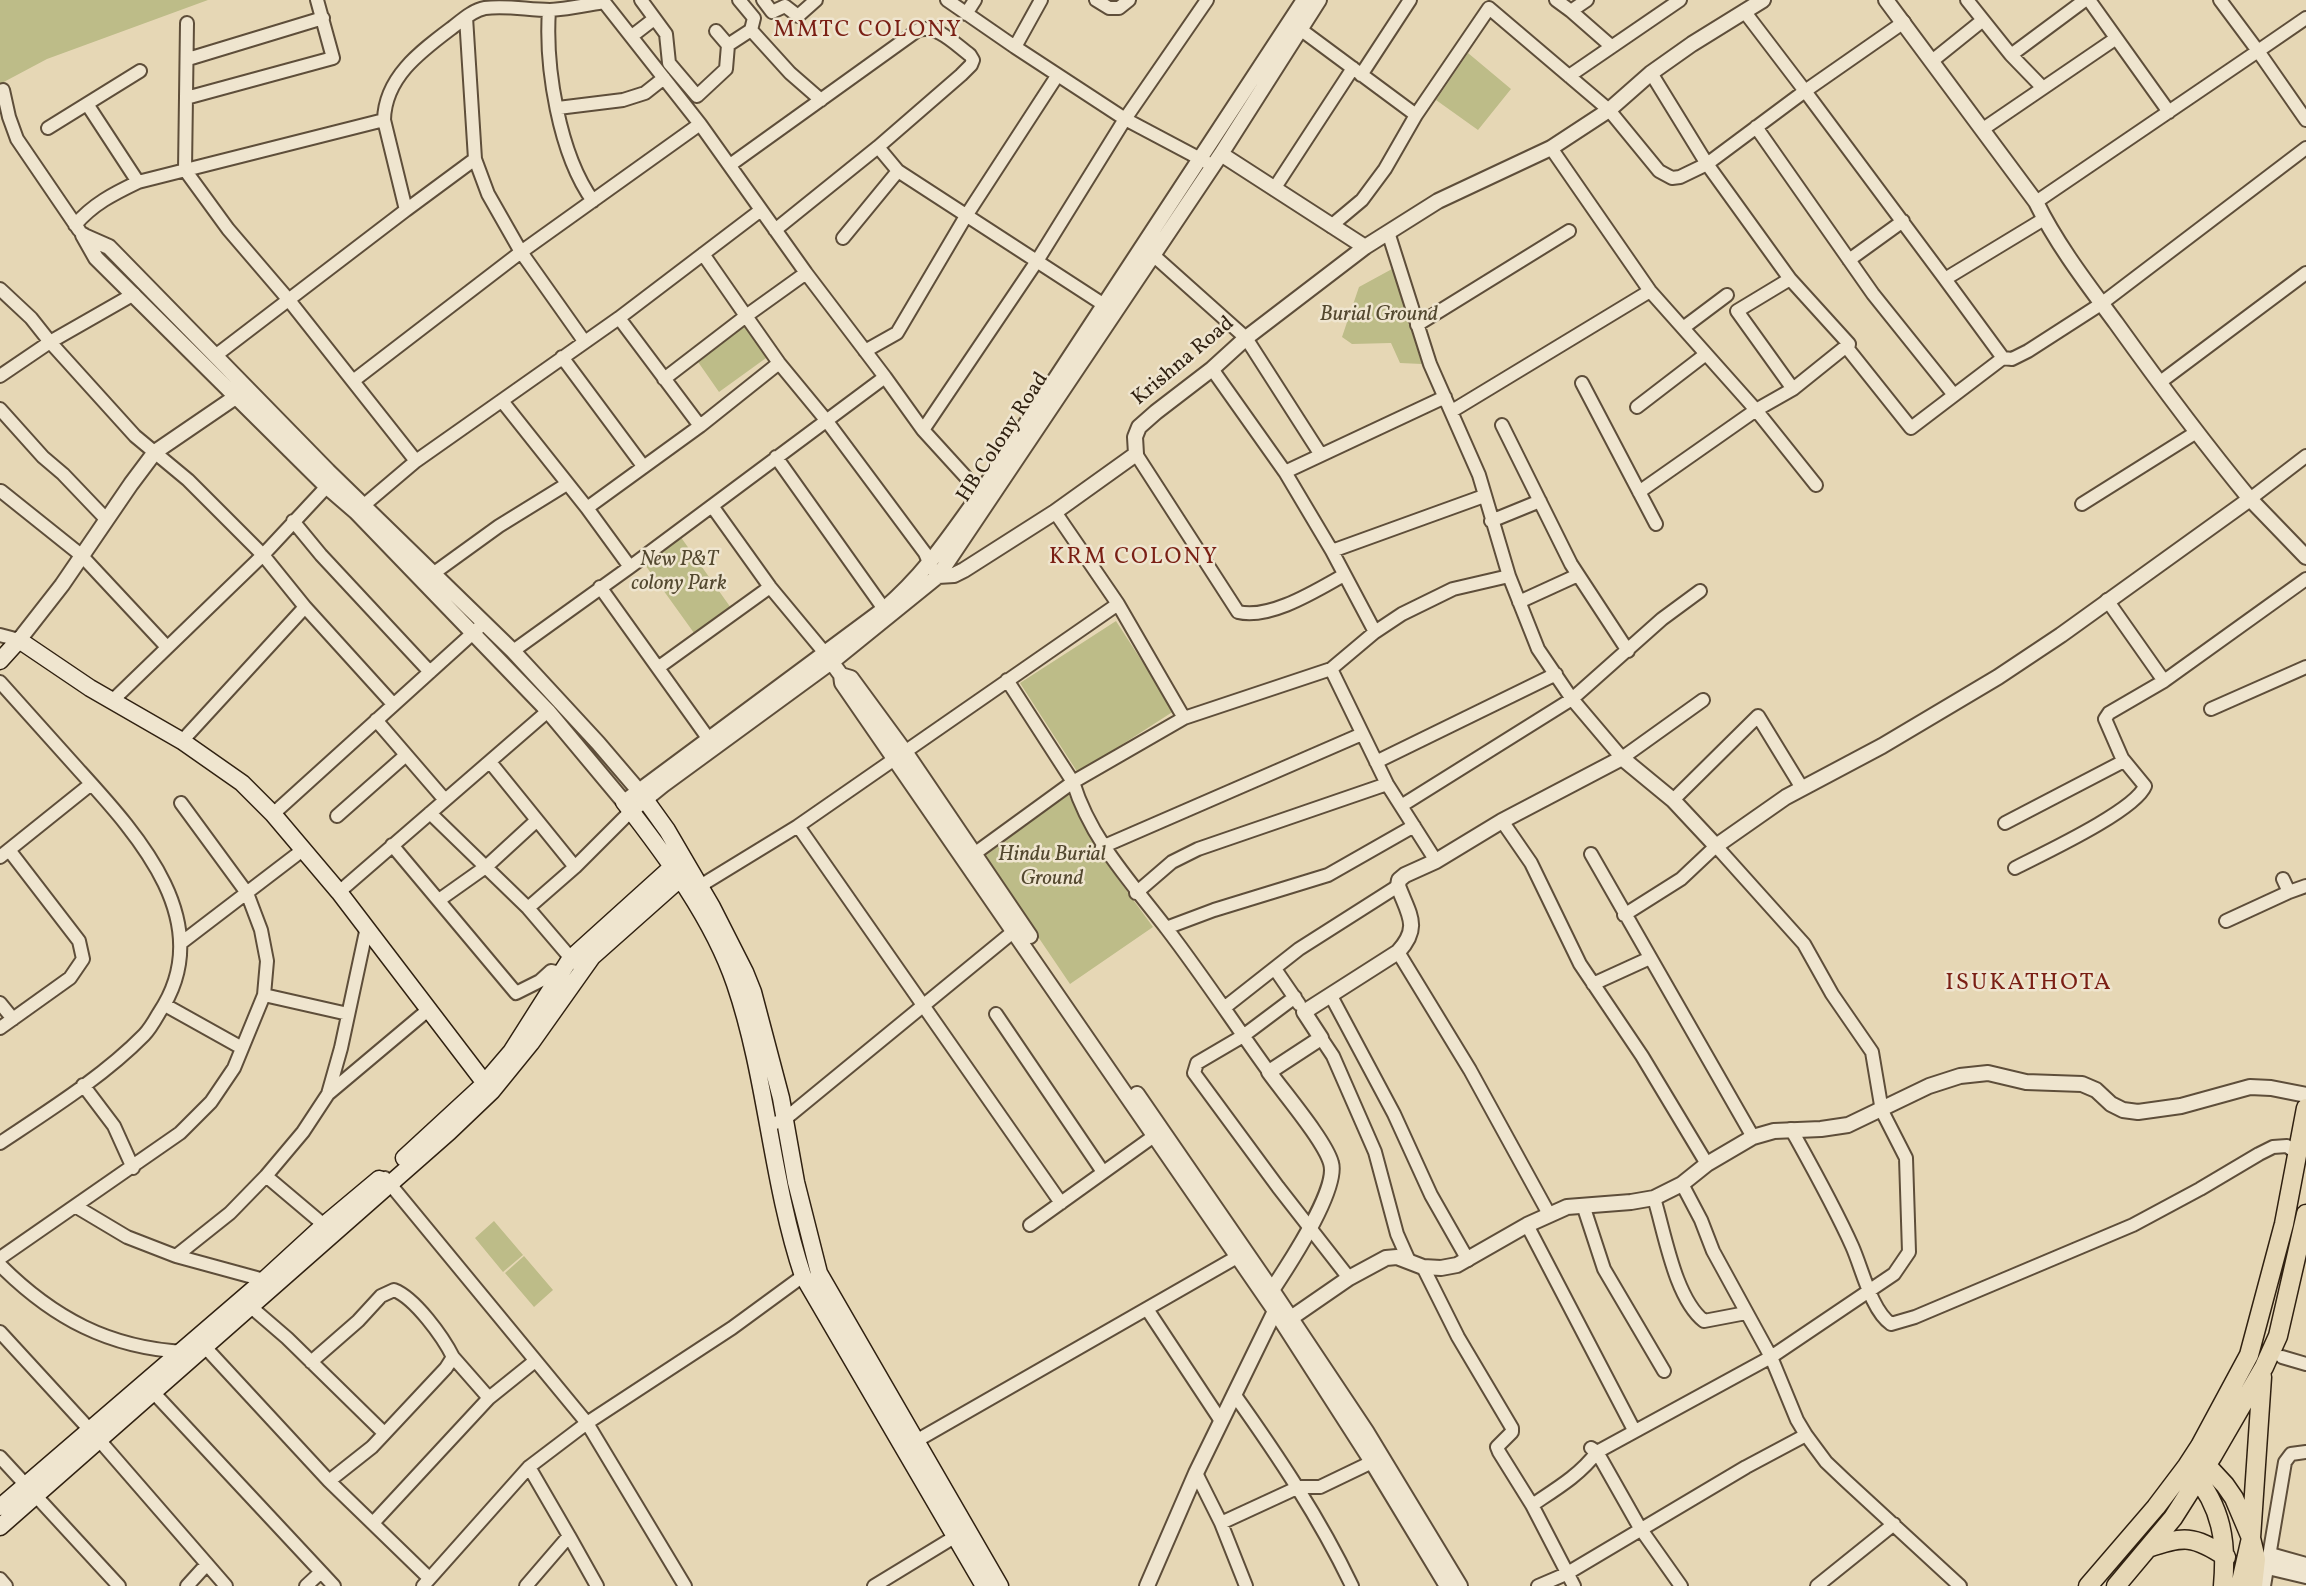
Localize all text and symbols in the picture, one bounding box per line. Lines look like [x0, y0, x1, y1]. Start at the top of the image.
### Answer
district label: MMTC COLONY [775, 18, 961, 46]
park label: Burial Ground [1320, 303, 1438, 329]
street label: Krishna Road [1128, 312, 1240, 412]
street label: HB Colony Road [953, 368, 1055, 508]
district label: KRM COLONY [1050, 545, 1218, 573]
park label: New P&T colony Park [631, 548, 727, 598]
park label: Hindu Burial Ground [998, 843, 1106, 893]
district label: ISUKATHOTA [1946, 971, 2112, 999]

